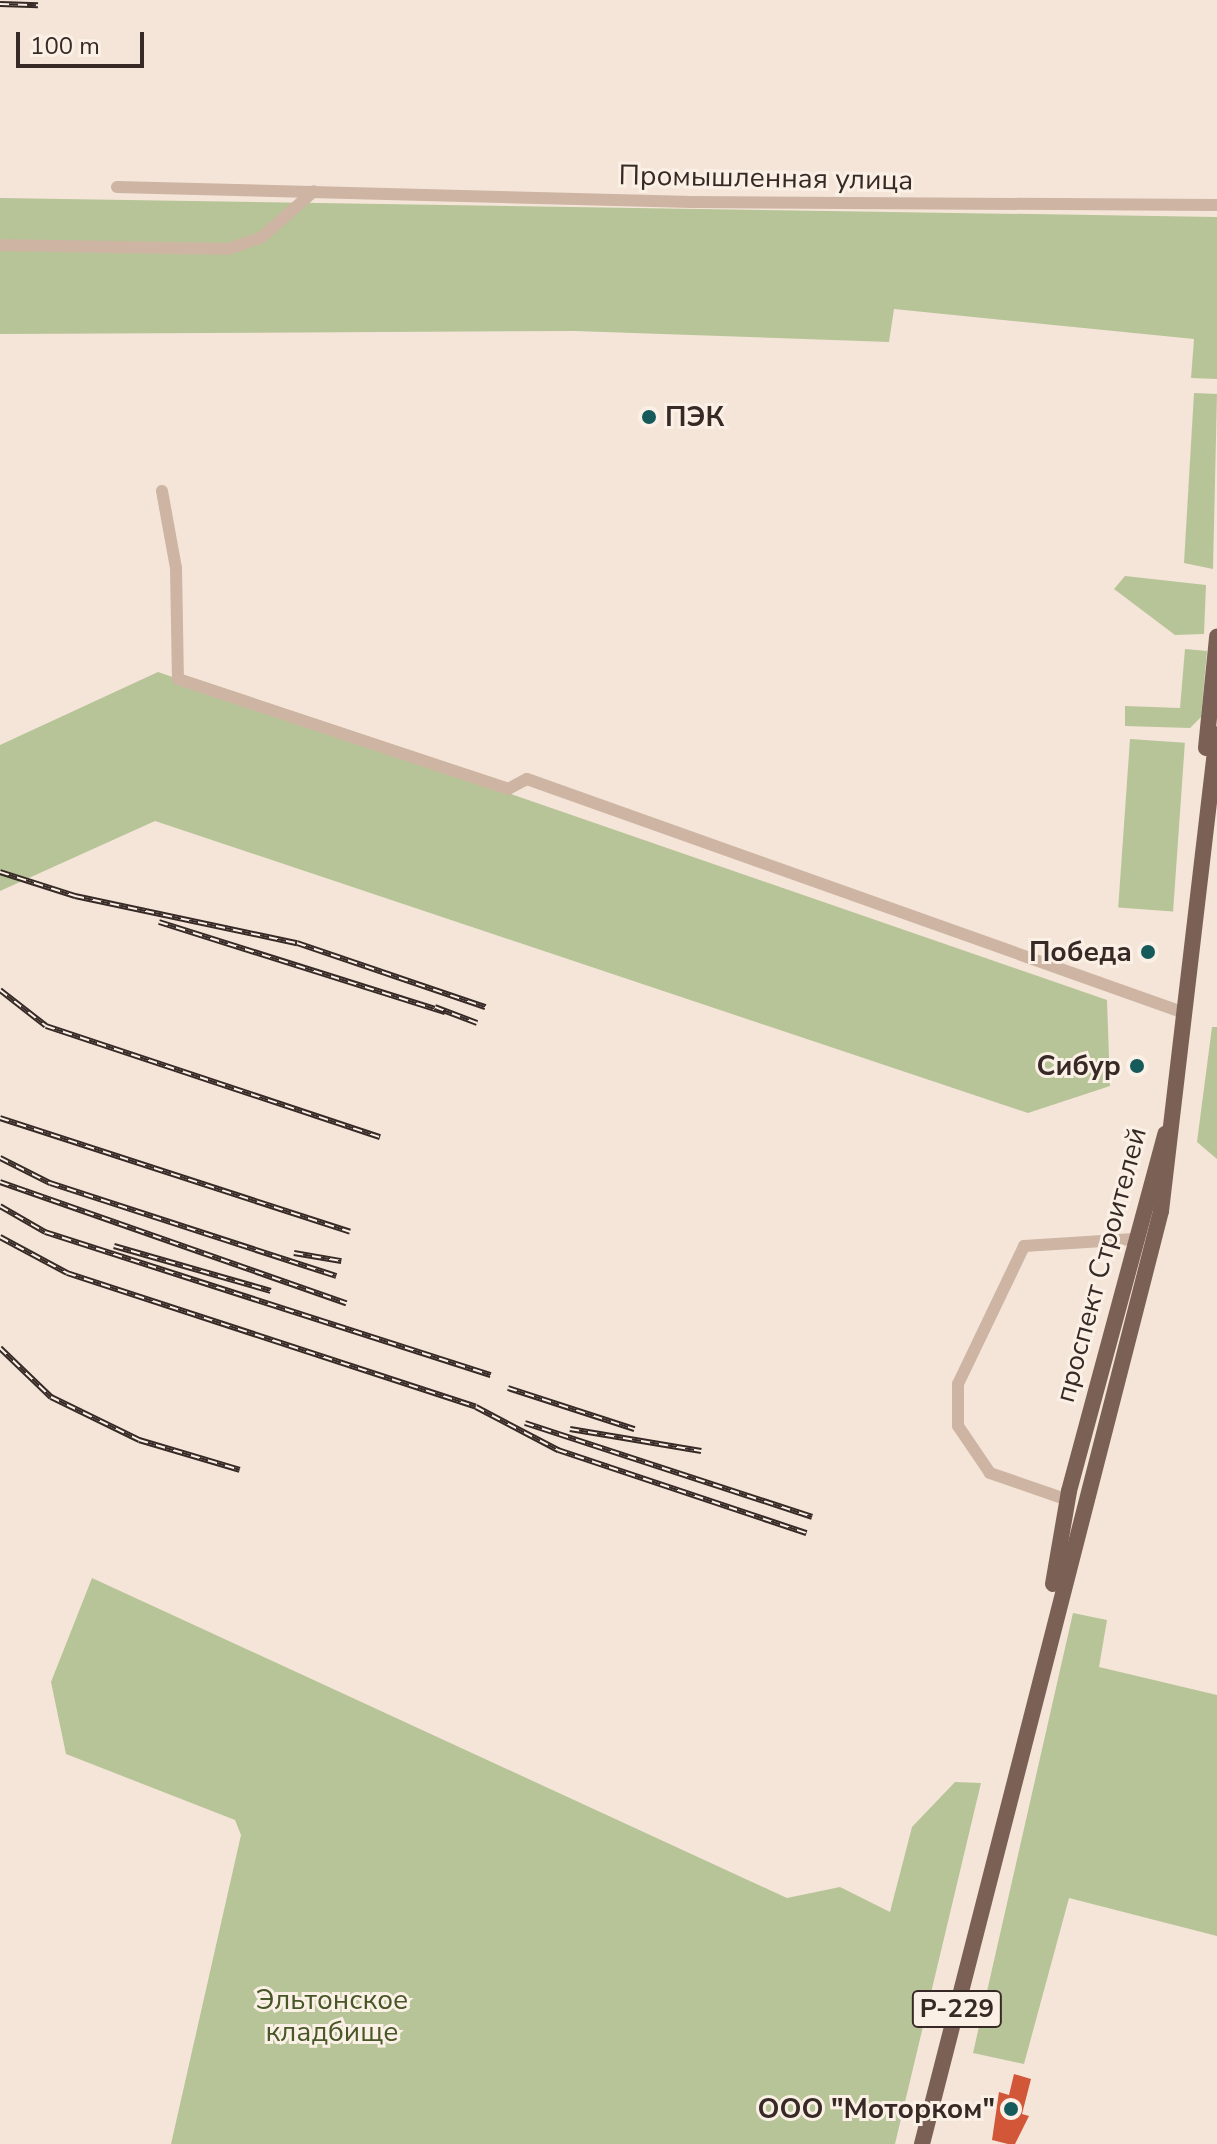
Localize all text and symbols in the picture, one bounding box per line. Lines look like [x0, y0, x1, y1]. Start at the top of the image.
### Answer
scale bar [20, 16, 148, 66]
text: 100 m [30, 30, 100, 62]
street label: Промышленная улица [618, 159, 914, 197]
place label: ПЭК [665, 400, 724, 434]
marker: ПЭК [640, 408, 658, 426]
place label: Победа [1029, 935, 1132, 969]
marker: Победа [1139, 943, 1157, 961]
place label: Сибур [1036, 1049, 1121, 1083]
marker: Сибур [1128, 1057, 1146, 1075]
street label: проспект Строителей [1048, 1124, 1154, 1406]
park label: Эльтонское кладбище [256, 1983, 408, 2049]
road number: Р-229 [911, 1987, 1003, 2031]
place label: ООО "Моторком" [757, 2092, 995, 2126]
marker: ООО "Моторком" [1002, 2100, 1020, 2118]

